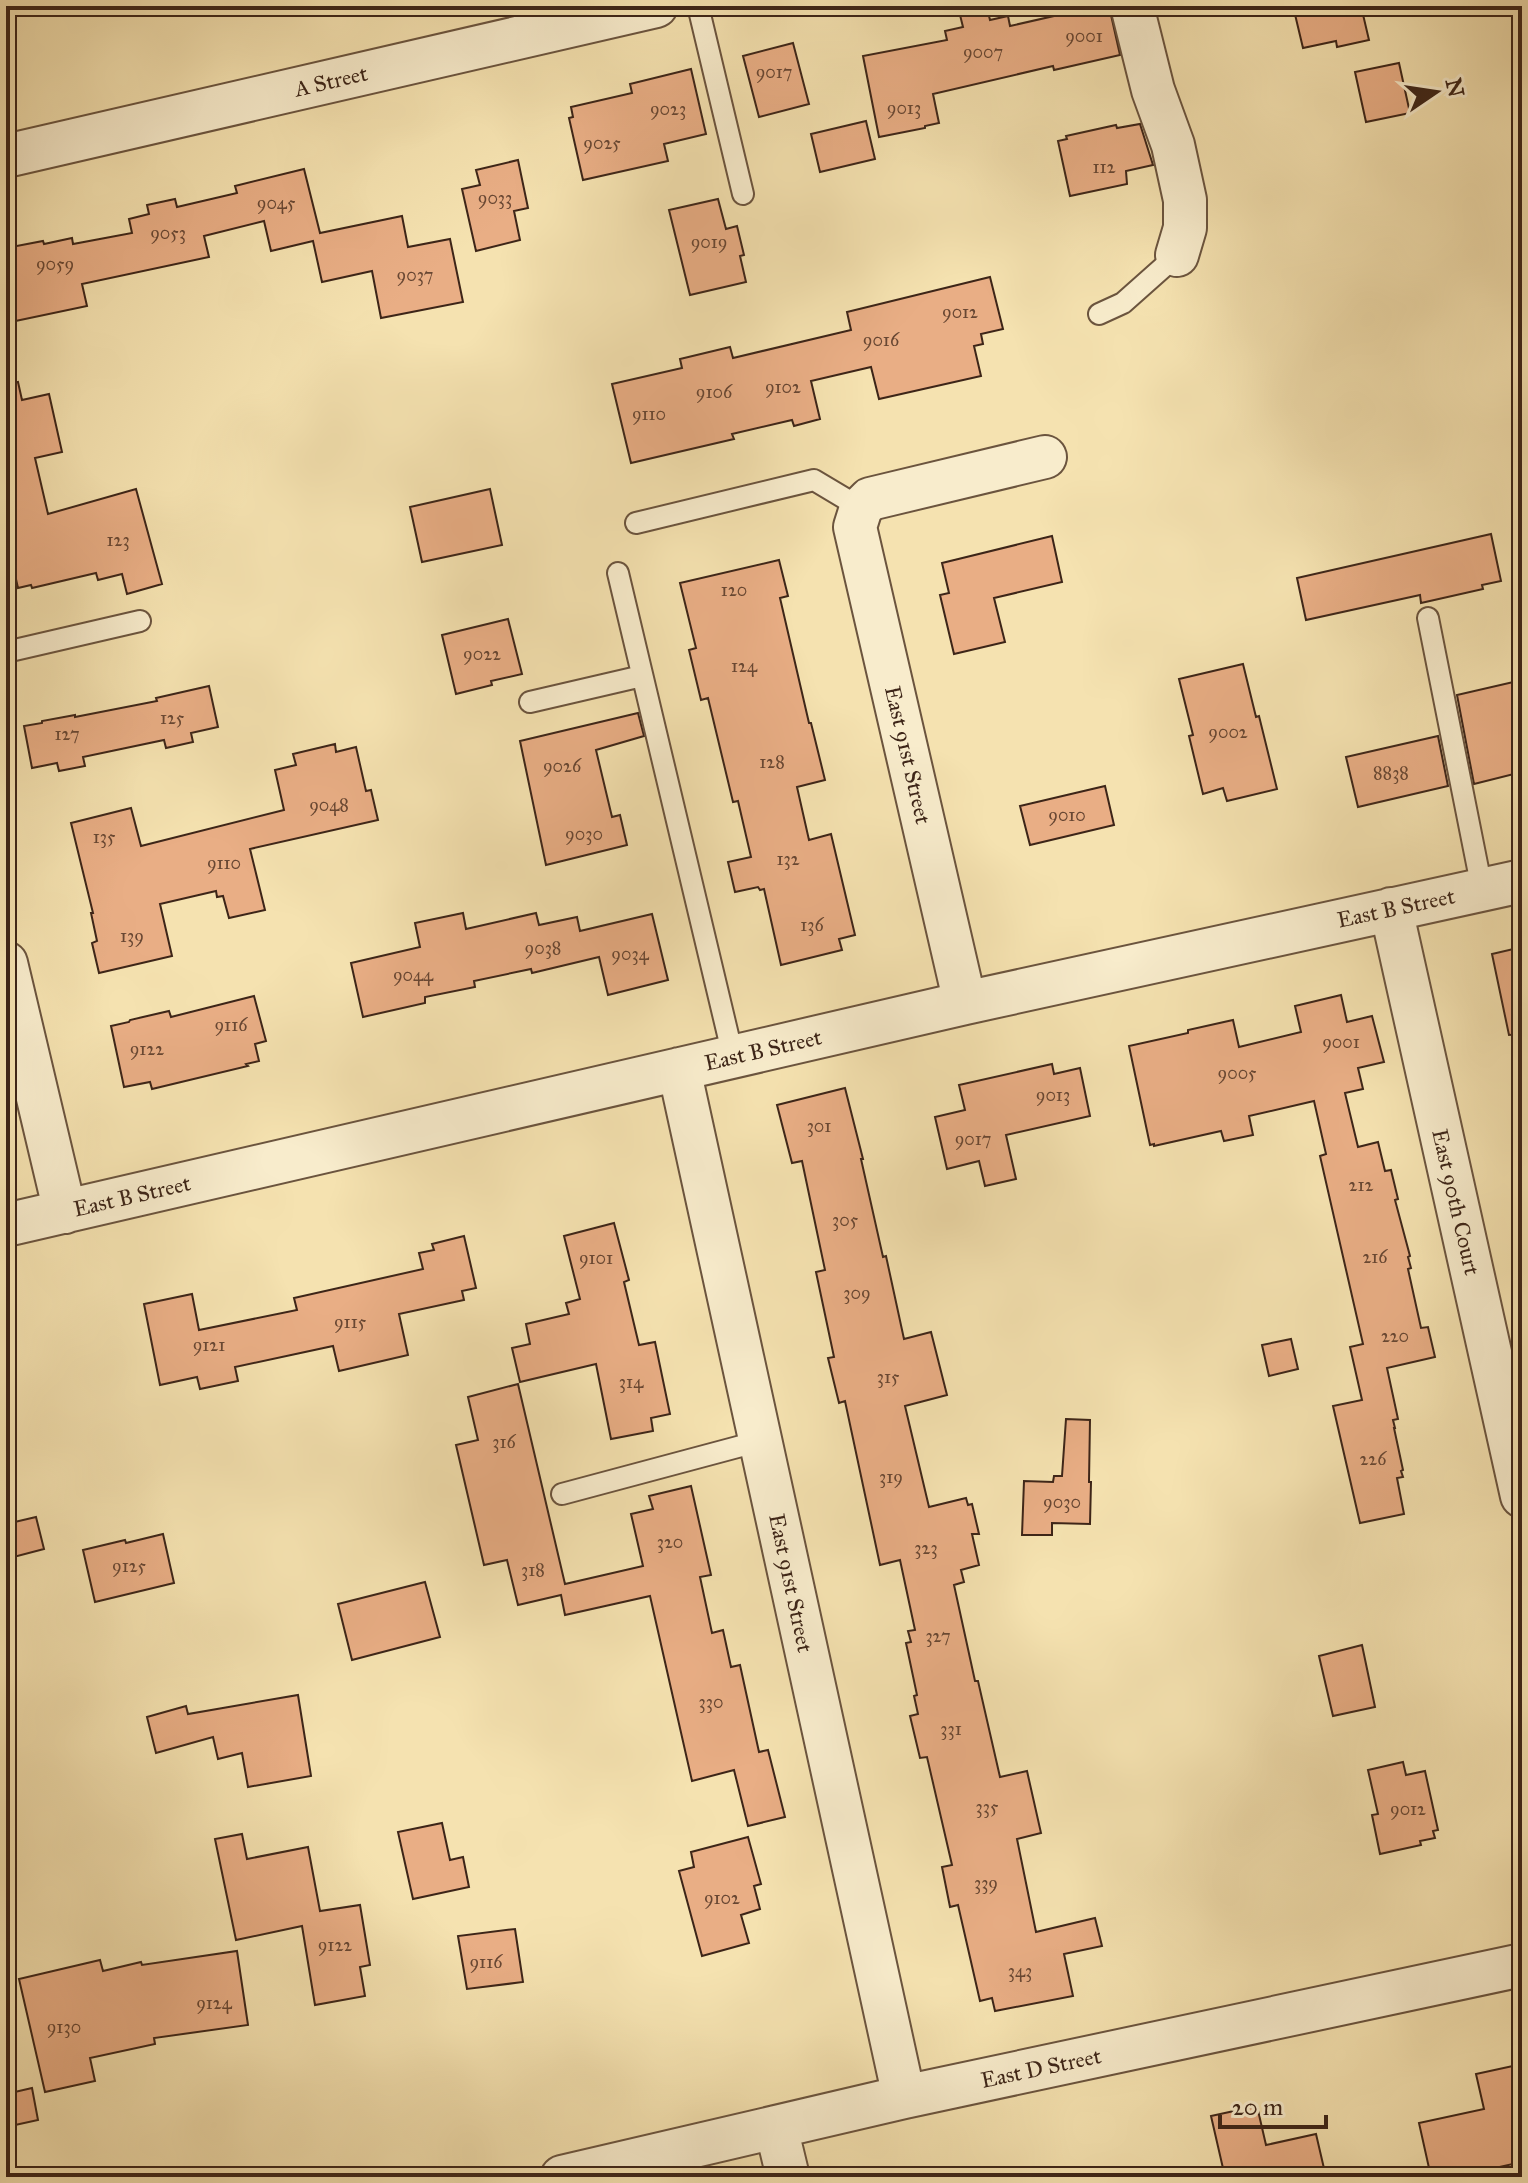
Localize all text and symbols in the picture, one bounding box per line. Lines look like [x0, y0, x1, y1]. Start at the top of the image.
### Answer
house number: 9001 [1065, 25, 1103, 47]
house number: 9007 [963, 41, 1003, 63]
north arrow [1396, 52, 1476, 132]
street label: A Street [291, 59, 370, 103]
house number: 9017 [756, 61, 792, 83]
text: N [1440, 75, 1470, 100]
house number: 9013 [887, 97, 921, 119]
house number: 9023 [650, 98, 686, 120]
house number: 9025 [583, 132, 621, 154]
house number: 112 [1092, 156, 1116, 178]
house number: 9033 [478, 187, 512, 209]
house number: 9045 [257, 192, 296, 214]
house number: 9053 [150, 222, 186, 244]
house number: 9019 [691, 231, 727, 253]
house number: 9059 [36, 253, 74, 275]
house number: 9037 [397, 264, 433, 286]
house number: 9012 [942, 301, 978, 323]
house number: 9016 [863, 329, 900, 351]
house number: 9102 [765, 376, 801, 398]
house number: 9106 [696, 381, 733, 403]
house number: 9110 [632, 403, 666, 425]
house number: 123 [106, 529, 130, 551]
house number: 120 [721, 579, 747, 601]
house number: 9022 [463, 643, 501, 665]
house number: 124 [731, 655, 758, 677]
street label: East 91st Street [879, 683, 937, 827]
house number: 125 [160, 707, 185, 729]
house number: 9002 [1208, 721, 1248, 743]
house number: 127 [54, 723, 80, 745]
house number: 128 [759, 751, 785, 773]
house number: 9026 [543, 755, 582, 777]
house number: 8838 [1373, 762, 1409, 784]
house number: 9048 [309, 794, 349, 816]
house number: 9010 [1048, 804, 1086, 826]
house number: 9030 [565, 823, 603, 845]
house number: 135 [93, 826, 116, 848]
house number: 132 [776, 848, 800, 870]
house number: 9110 [207, 852, 241, 874]
street label: East B Street [1335, 882, 1457, 934]
house number: 136 [800, 914, 825, 936]
house number: 139 [120, 925, 144, 947]
house number: 9038 [525, 937, 561, 959]
house number: 9034 [611, 943, 650, 965]
house number: 9044 [393, 964, 434, 986]
house number: 9116 [215, 1014, 248, 1036]
street label: East B Street [702, 1023, 824, 1077]
house number: 9001 [1322, 1031, 1360, 1053]
house number: 9122 [130, 1038, 164, 1060]
house number: 9005 [1218, 1062, 1257, 1084]
house number: 9013 [1036, 1084, 1070, 1106]
house number: 301 [807, 1115, 831, 1137]
street label: East 90th Court [1426, 1126, 1486, 1278]
house number: 9017 [955, 1128, 991, 1150]
street label: East B Street [71, 1169, 193, 1223]
house number: 212 [1349, 1174, 1374, 1196]
house number: 305 [832, 1209, 859, 1231]
house number: 216 [1362, 1246, 1388, 1268]
house number: 9101 [579, 1247, 613, 1269]
house number: 309 [843, 1282, 871, 1304]
house number: 9115 [334, 1311, 367, 1333]
house number: 220 [1381, 1325, 1409, 1347]
house number: 9121 [193, 1334, 225, 1356]
house number: 315 [877, 1366, 900, 1388]
house number: 314 [619, 1371, 644, 1393]
house number: 316 [492, 1431, 517, 1453]
house number: 226 [1360, 1448, 1387, 1470]
house number: 319 [879, 1466, 903, 1488]
house number: 9030 [1043, 1491, 1081, 1513]
street label: East 91st Street [763, 1511, 819, 1655]
house number: 320 [657, 1531, 683, 1553]
house number: 323 [914, 1537, 938, 1559]
house number: 9125 [112, 1555, 147, 1577]
house number: 318 [521, 1559, 545, 1581]
house number: 327 [925, 1625, 951, 1647]
house number: 330 [699, 1691, 723, 1713]
house number: 331 [940, 1718, 962, 1740]
house number: 335 [976, 1796, 999, 1818]
house number: 9012 [1390, 1798, 1426, 1820]
house number: 339 [974, 1872, 998, 1894]
house number: 9102 [704, 1887, 740, 1909]
house number: 9122 [318, 1934, 352, 1956]
house number: 9116 [470, 1951, 503, 1973]
house number: 343 [1008, 1960, 1032, 1982]
house number: 9124 [196, 1992, 233, 2014]
house number: 9130 [47, 2016, 81, 2038]
street label: East D Street [978, 2042, 1104, 2094]
scale bar [1220, 2079, 1326, 2129]
text: 20 m [1232, 2092, 1283, 2122]

